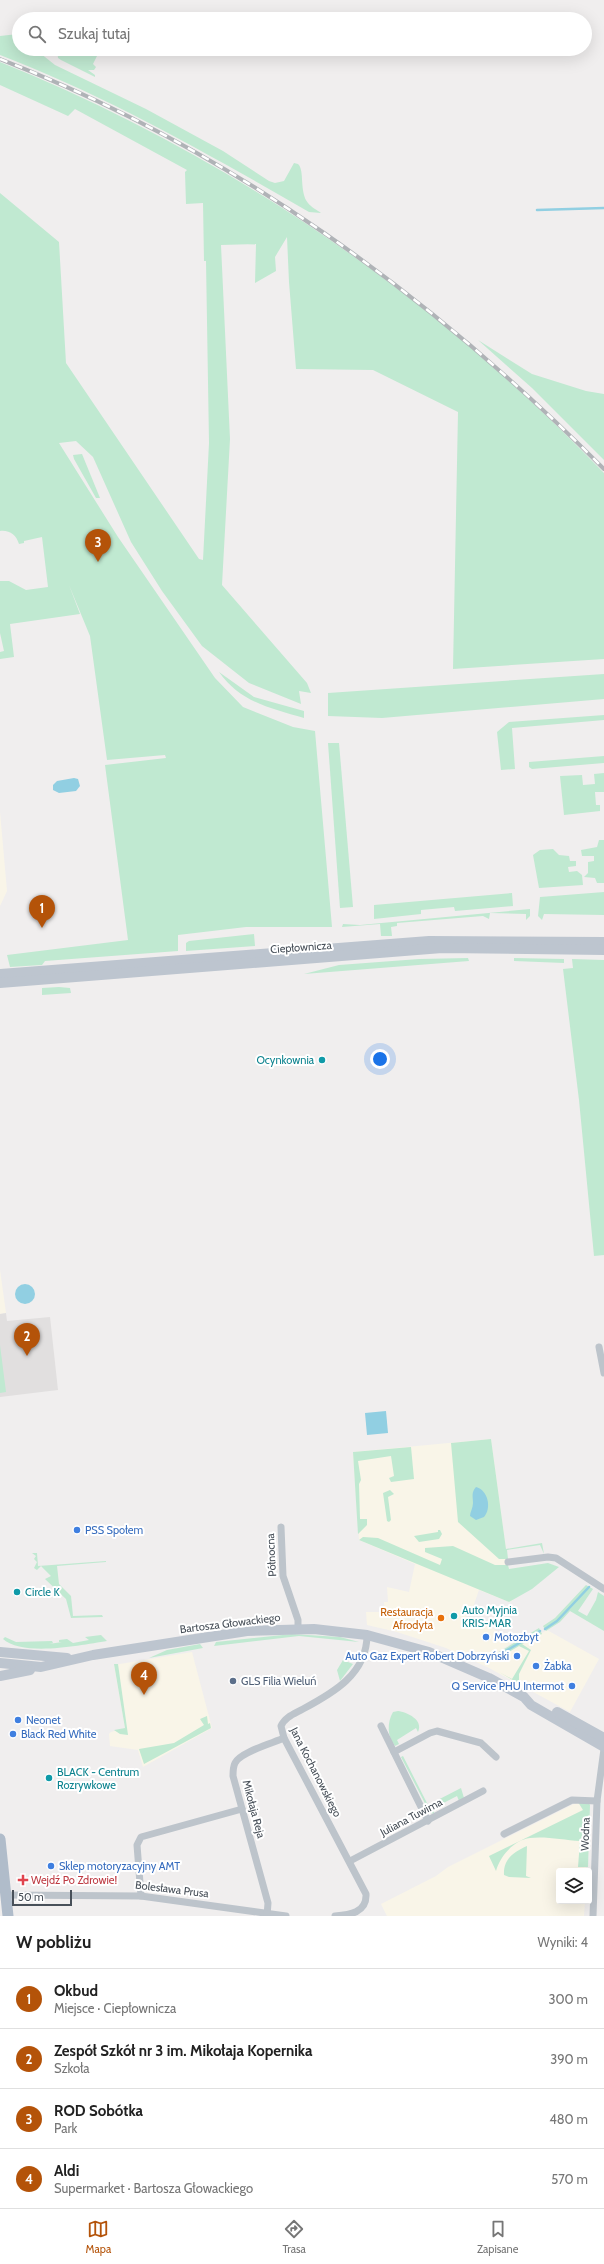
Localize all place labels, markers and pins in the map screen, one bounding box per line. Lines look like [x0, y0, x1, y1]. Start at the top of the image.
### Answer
pin: 3 [85, 529, 111, 562]
pin: 1 [29, 895, 55, 928]
place label: Ocynkownia [256, 1053, 315, 1067]
marker: Ocynkownia [317, 1055, 327, 1065]
pin: 2 [14, 1323, 40, 1356]
place label: PSS Społem [85, 1523, 143, 1537]
marker: PSS Społem [72, 1525, 82, 1535]
place label: Circle K [25, 1585, 60, 1599]
marker: Circle K [12, 1587, 22, 1597]
place label: Auto Myjnia KRIS-MAR [462, 1603, 518, 1630]
place label: Restauracja Afrodyta [380, 1605, 434, 1632]
marker: Auto Myjnia KRIS-MAR [449, 1611, 459, 1621]
marker: Restauracja Afrodyta [436, 1613, 446, 1623]
place label: Motozbyt [494, 1630, 539, 1644]
marker: Motozbyt [481, 1632, 491, 1642]
place label: Auto Gaz Expert Robert Dobrzyński [345, 1649, 509, 1663]
marker: Auto Gaz Expert Robert Dobrzyński [512, 1651, 522, 1661]
place label: Żabka [544, 1659, 572, 1673]
marker: Żabka [531, 1661, 541, 1671]
pin: 4 [131, 1662, 157, 1695]
place label: GLS Filia Wieluń [241, 1674, 316, 1688]
marker: GLS Filia Wieluń [228, 1676, 238, 1686]
place label: Q Service PHU Intermot [451, 1679, 564, 1693]
marker: Q Service PHU Intermot [567, 1681, 577, 1691]
place label: Neonet [26, 1713, 61, 1727]
marker: Neonet [13, 1715, 23, 1725]
place label: Black Red White [21, 1727, 97, 1741]
marker: Black Red White [8, 1729, 18, 1739]
place label: BLACK - Centrum Rozrywkowe [57, 1765, 140, 1792]
marker: BLACK - Centrum Rozrywkowe [44, 1773, 54, 1783]
place label: Sklep motoryzacyjny AMT [59, 1859, 180, 1873]
marker: Sklep motoryzacyjny AMT [46, 1861, 56, 1871]
place label: Wejdź Po Zdrowie! [31, 1873, 117, 1887]
marker: Wejdź Po Zdrowie! [18, 1875, 28, 1885]

